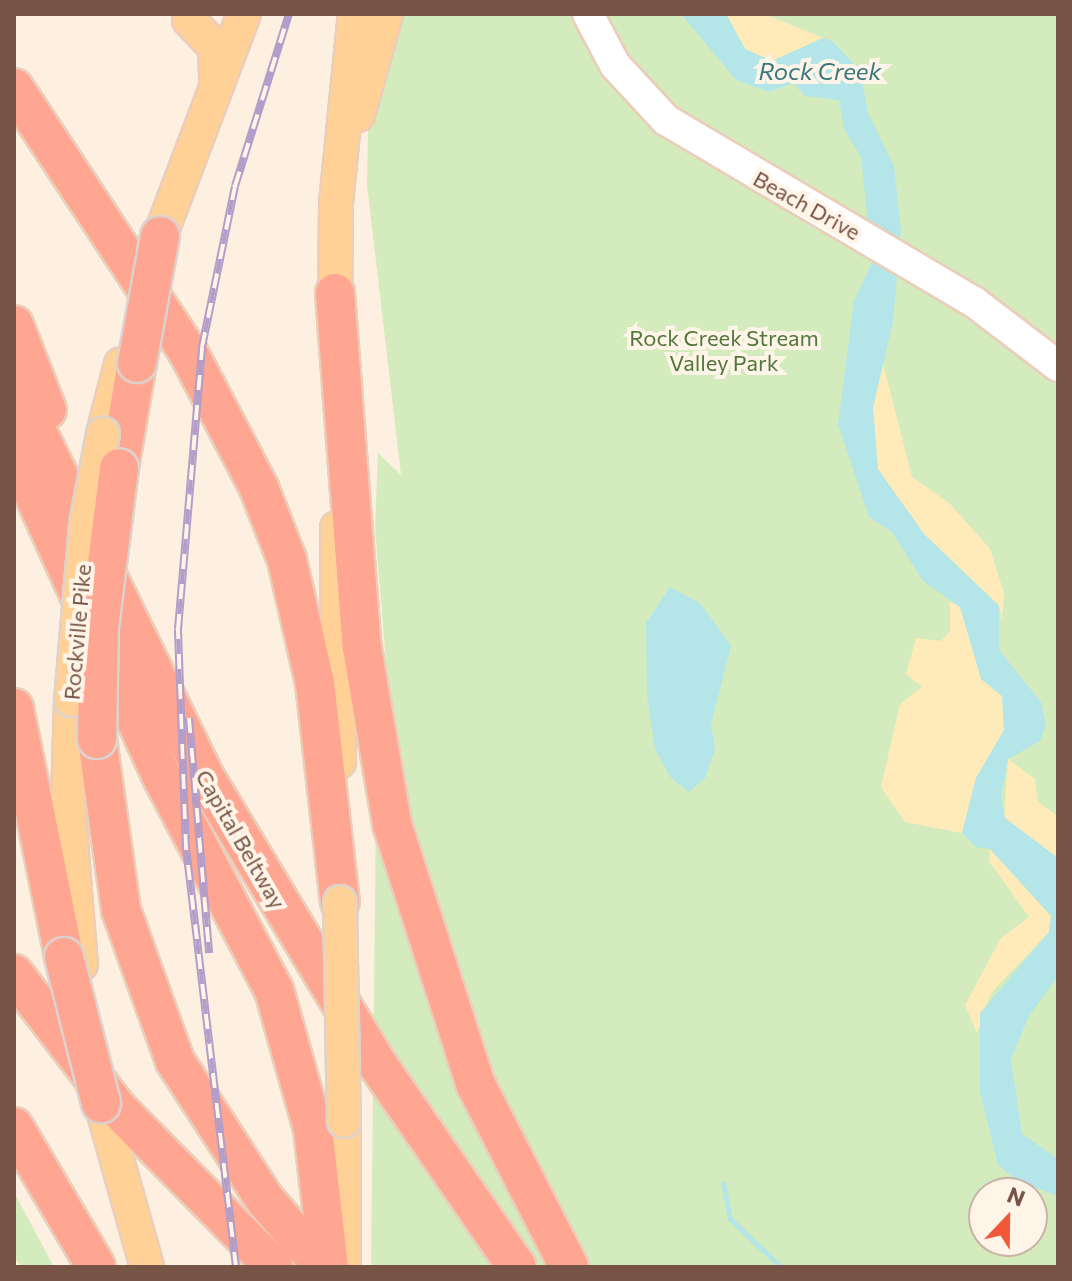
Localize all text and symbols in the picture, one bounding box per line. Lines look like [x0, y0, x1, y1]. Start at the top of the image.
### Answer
water label: Rock Creek [758, 57, 882, 85]
street label: Beach Drive [749, 165, 865, 245]
park label: Rock Creek Stream Valley Park [629, 324, 819, 376]
street label: Rockville Pike [58, 563, 96, 701]
street label: Capital Beltway [191, 765, 291, 913]
north arrow [968, 1177, 1048, 1257]
text: N [1004, 1181, 1029, 1212]

